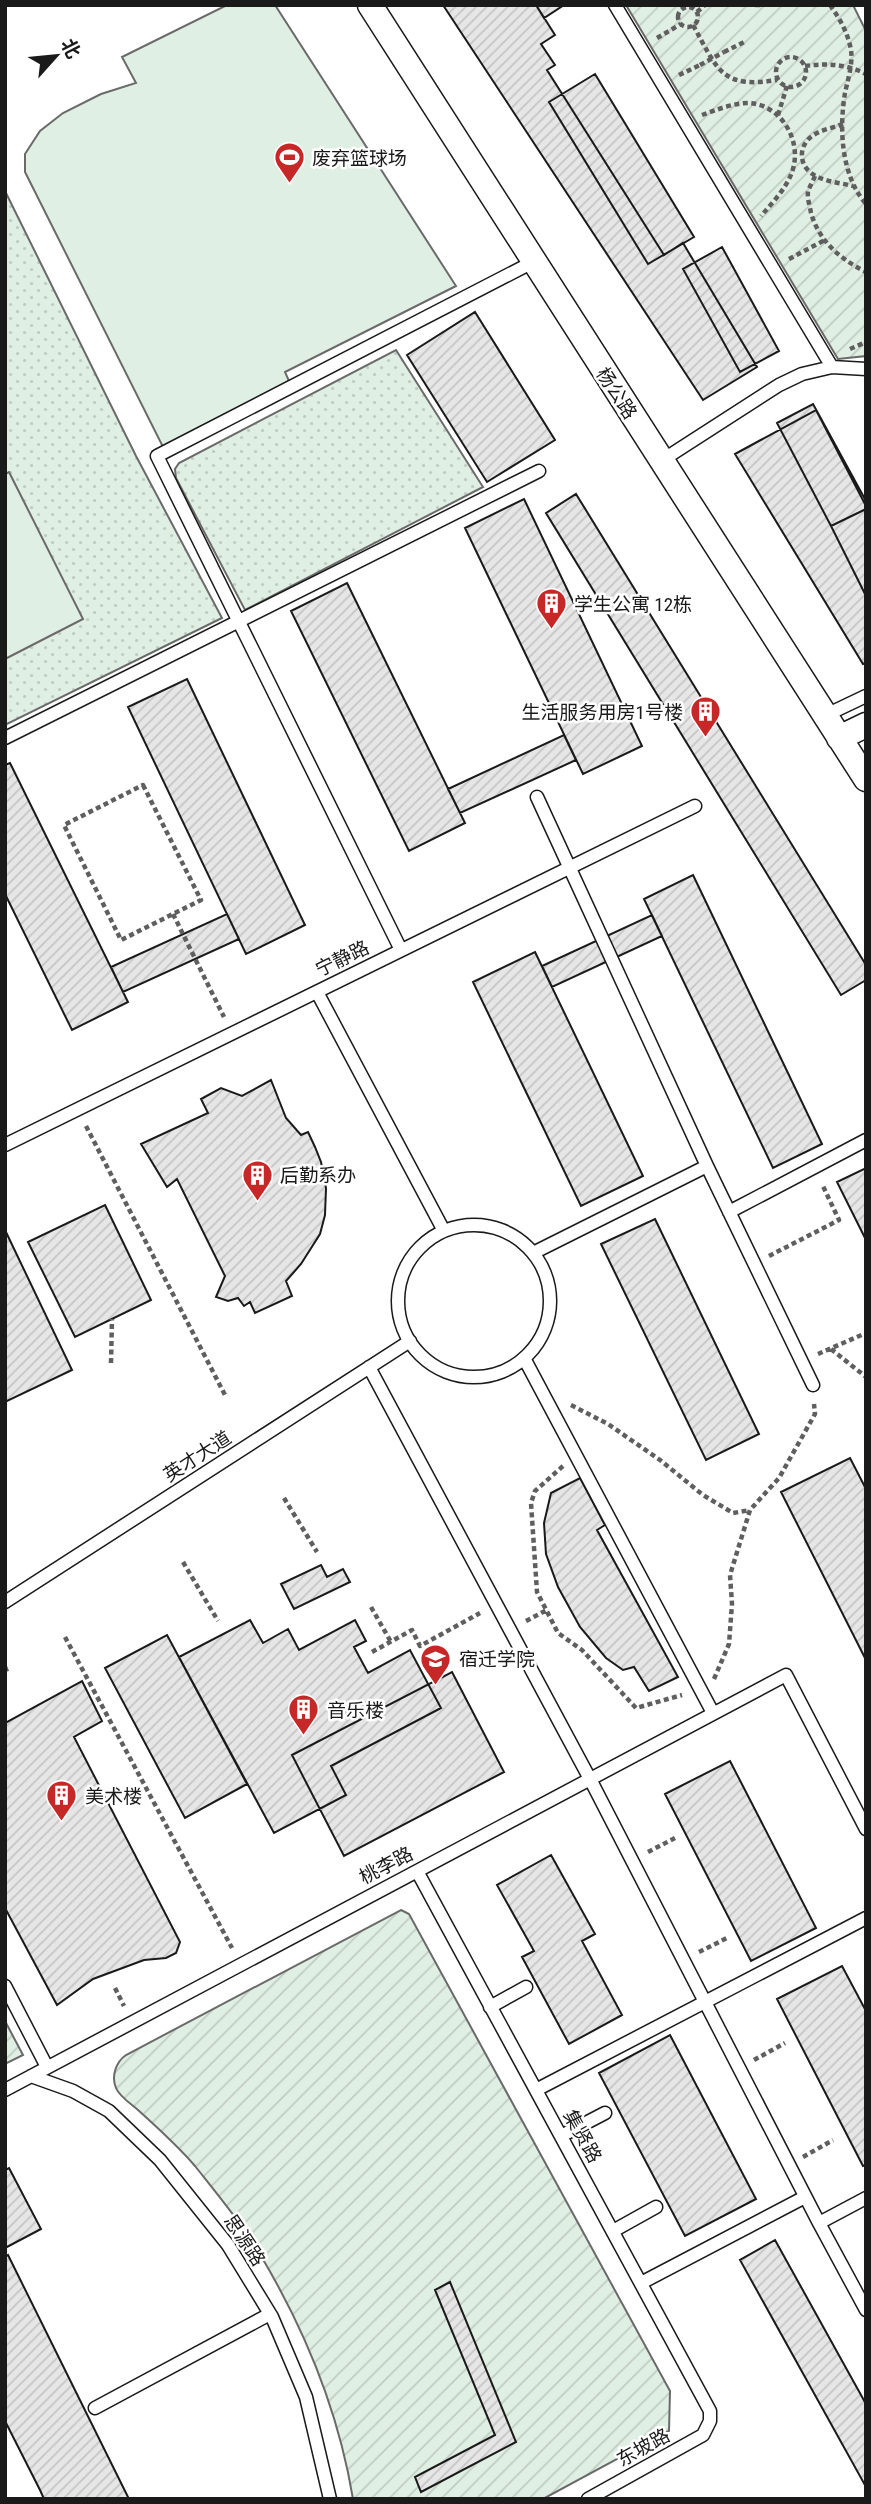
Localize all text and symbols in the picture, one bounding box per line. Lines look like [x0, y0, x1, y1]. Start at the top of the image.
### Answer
north arrow [21, 21, 91, 91]
text: 北 [56, 35, 85, 62]
sports icon: 废弃篮球场 [272, 141, 306, 185]
place label: 废弃篮球场 [312, 147, 407, 170]
street label: 杨公路 [591, 363, 642, 423]
building icon: 学生公寓 12栋 [534, 587, 568, 631]
place label: 学生公寓 12栋 [574, 593, 692, 616]
building icon: 生活服务用房1号楼 [689, 695, 723, 739]
place label: 生活服务用房1号楼 [522, 701, 683, 724]
street label: 宁静路 [312, 936, 373, 981]
building icon: 后勤系办 [240, 1158, 274, 1202]
place label: 后勤系办 [280, 1164, 356, 1187]
street label: 英才大道 [159, 1426, 235, 1487]
school or university icon: 宿迁学院 [419, 1642, 453, 1686]
place label: 宿迁学院 [459, 1648, 535, 1671]
building icon: 音乐楼 [287, 1693, 321, 1737]
place label: 音乐楼 [327, 1699, 384, 1722]
building icon: 美术楼 [45, 1779, 79, 1823]
place label: 美术楼 [85, 1785, 142, 1808]
street label: 桃李路 [356, 1842, 417, 1889]
street label: 集贤路 [559, 2106, 606, 2167]
street label: 思源路 [219, 2210, 270, 2270]
street label: 东坡路 [613, 2424, 674, 2471]

